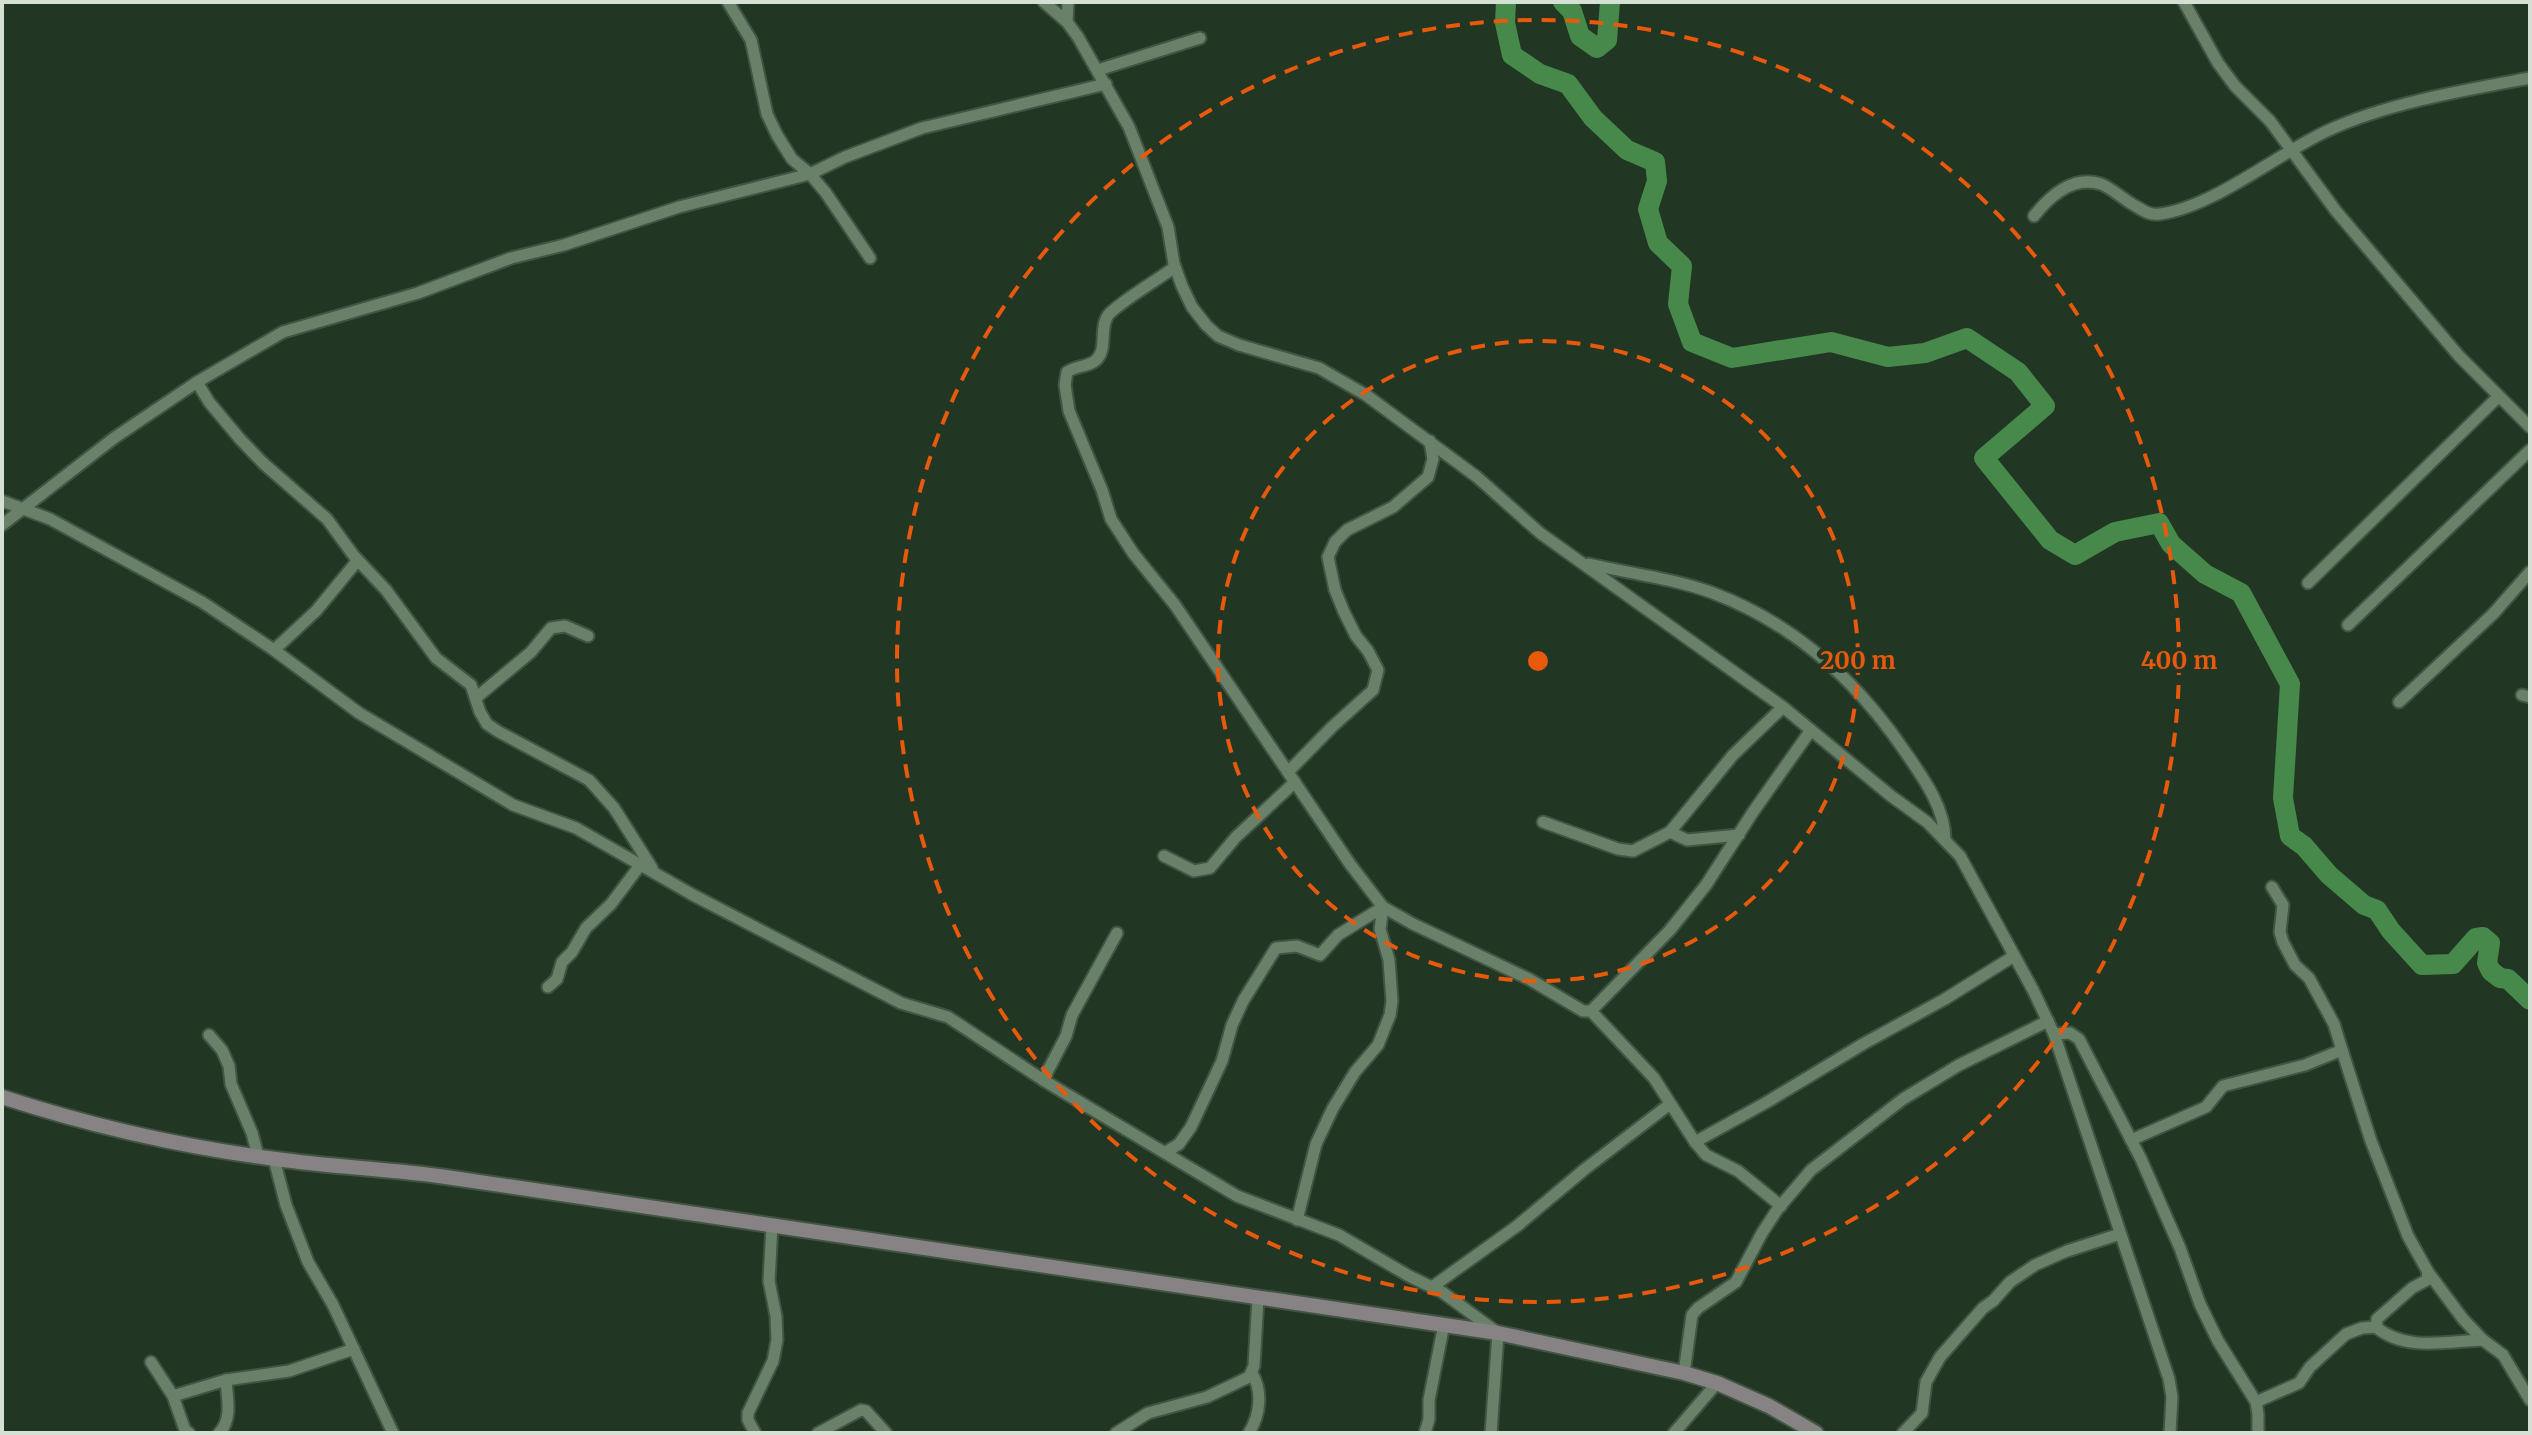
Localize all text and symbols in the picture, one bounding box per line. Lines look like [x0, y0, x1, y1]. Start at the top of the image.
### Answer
text: 200 m [1820, 645, 1896, 676]
text: 400 m [2141, 645, 2217, 676]
centre of rings [1524, 647, 1552, 675]

